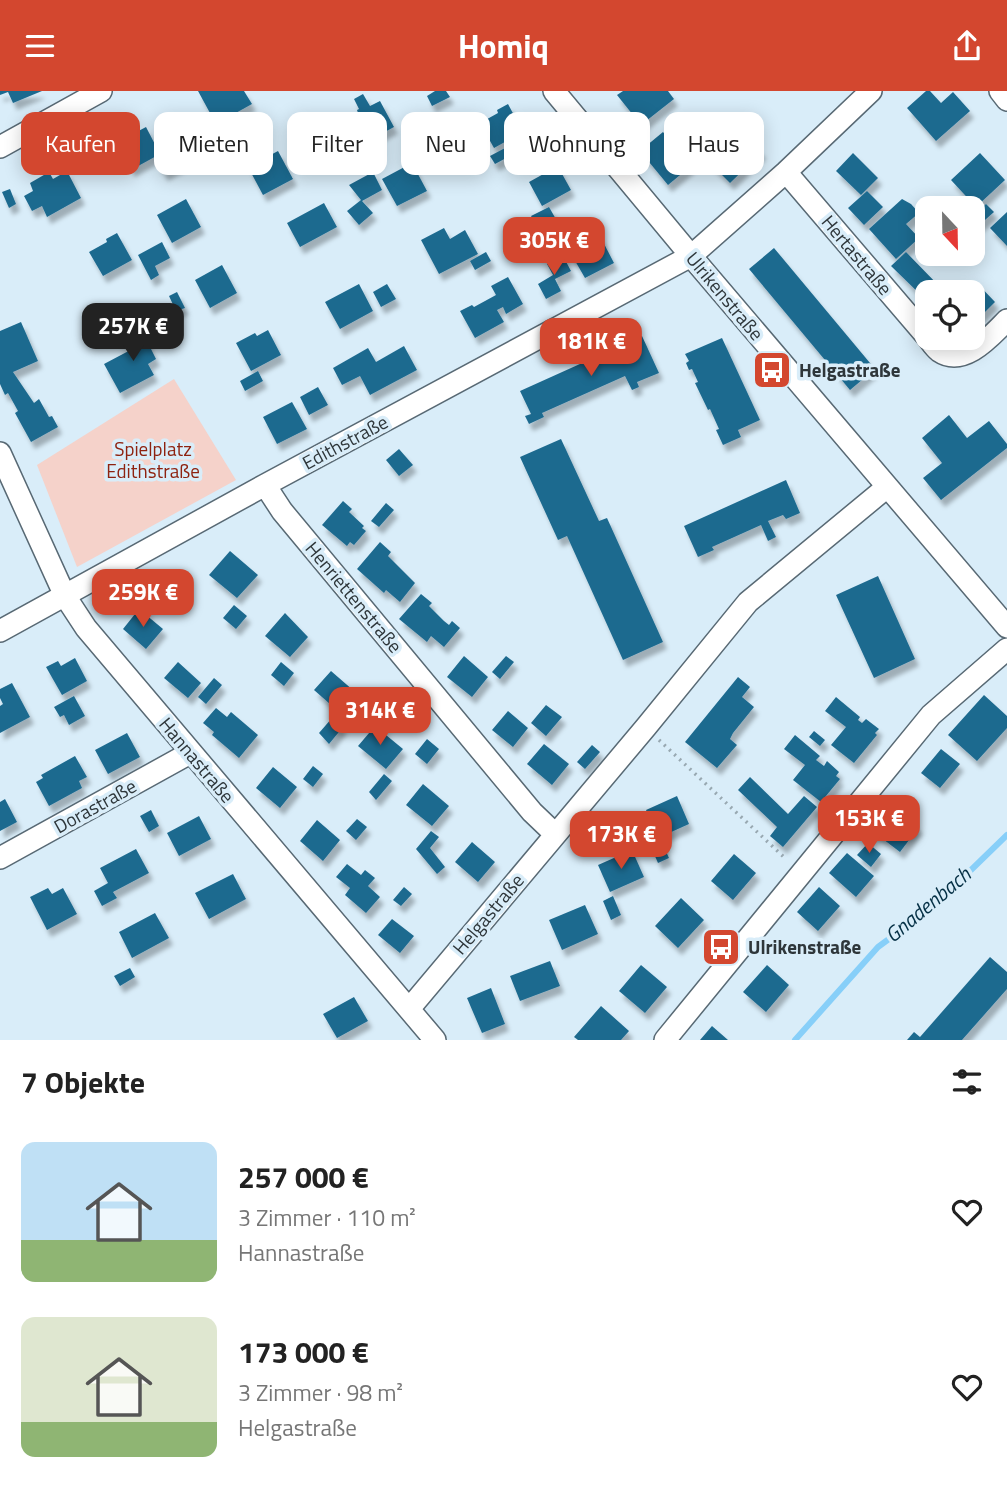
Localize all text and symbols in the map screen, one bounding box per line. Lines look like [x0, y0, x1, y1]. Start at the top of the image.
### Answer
text: Homiq [458, 22, 549, 70]
icon: menu [21, 27, 59, 65]
icon: share [948, 27, 986, 65]
chip: Kaufen [21, 112, 140, 175]
chip: Mieten [154, 112, 273, 175]
chip: Filter [287, 112, 387, 175]
chip: Neu [401, 112, 490, 175]
chip: Wohnung [504, 112, 650, 175]
chip: Haus [664, 112, 764, 175]
north arrow [915, 196, 985, 266]
map controls [915, 196, 985, 350]
street label: Hertastraße [815, 208, 900, 301]
pin: 305K € [497, 218, 611, 277]
text: 305K € [519, 222, 589, 257]
street label: Ulrikenstraße [680, 245, 771, 346]
button: locate [915, 280, 985, 350]
pin: 257K € [76, 303, 190, 363]
text: 257K € [98, 308, 168, 343]
pin: 181K € [534, 319, 648, 378]
text: 181K € [556, 323, 626, 358]
bus stop icon: Helgastraße [751, 349, 793, 391]
place label: Helgastraße [799, 355, 901, 384]
street label: Edithstraße [297, 407, 393, 476]
park label: Spielplatz Edithstraße [106, 434, 200, 485]
street label: Henriettenstraße [299, 534, 410, 659]
pin: 259K € [86, 569, 200, 629]
text: 259K € [108, 574, 178, 609]
pin: 314K € [323, 687, 437, 747]
text: 314K € [345, 692, 415, 727]
street label: Hannastraße [153, 710, 242, 809]
street label: Dorastraße [48, 771, 141, 840]
pin: 153K € [812, 795, 926, 855]
text: 153K € [834, 800, 904, 835]
pin: 173K € [564, 811, 678, 871]
text: 173K € [586, 816, 656, 851]
water label: Gnadenbach [877, 858, 978, 950]
street label: Helgastraße [445, 867, 530, 961]
bus stop icon: Ulrikenstraße [700, 926, 742, 968]
place label: Ulrikenstraße [748, 932, 862, 961]
text: 7 Objekte [21, 1059, 145, 1105]
icon: filters [948, 1063, 986, 1101]
text: 257 000 € [238, 1154, 369, 1200]
icon: home [77, 1170, 161, 1254]
icon: heart [948, 1193, 986, 1231]
text: 3 Zimmer · 110 m² [238, 1200, 416, 1235]
text: Hannastraße [238, 1235, 364, 1270]
text: 173 000 € [238, 1329, 369, 1375]
icon: home [77, 1345, 161, 1429]
icon: heart [948, 1368, 986, 1406]
text: 3 Zimmer · 98 m² [238, 1375, 403, 1410]
text: Helgastraße [238, 1410, 357, 1445]

